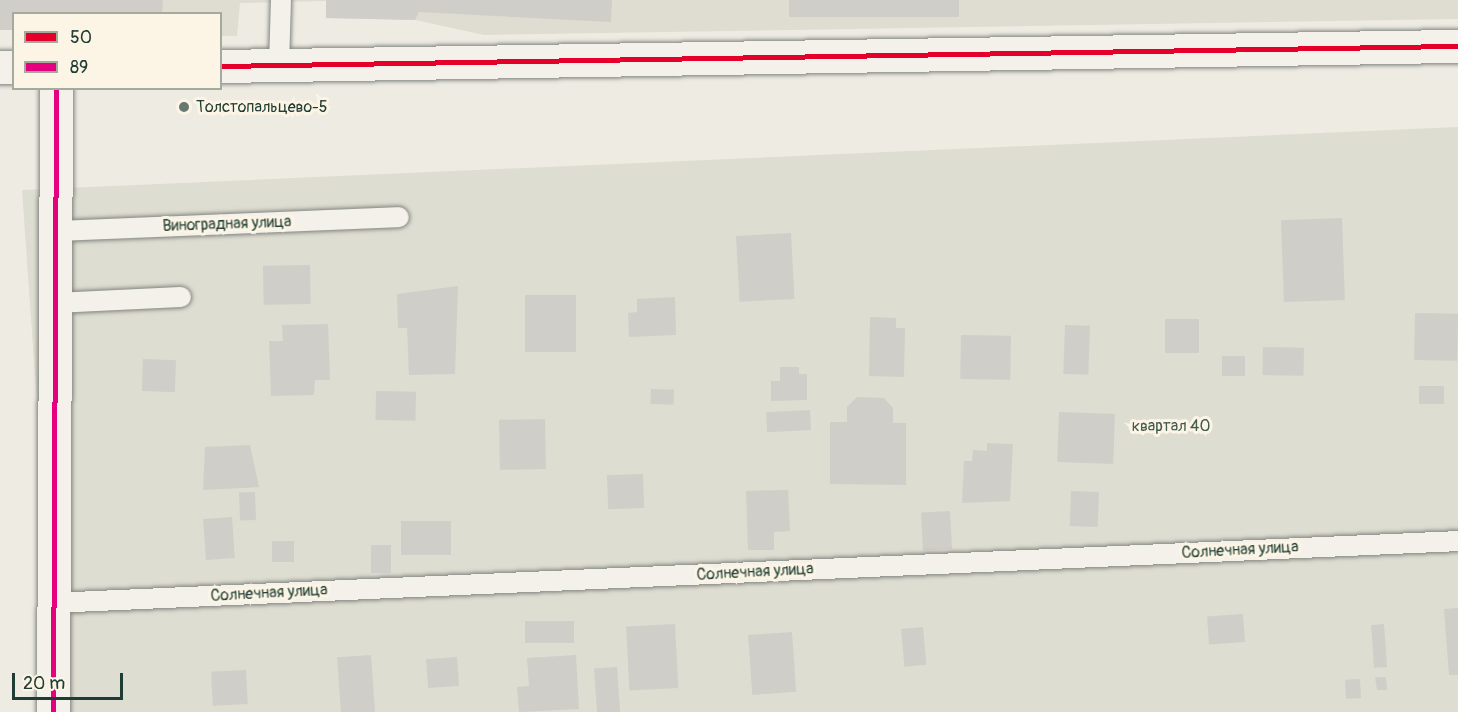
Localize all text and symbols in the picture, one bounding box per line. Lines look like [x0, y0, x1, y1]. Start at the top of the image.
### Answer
legend [12, 12, 222, 90]
text: 50 [70, 26, 92, 49]
text: 89 [70, 56, 88, 79]
place label: Толстопальцево-5 [196, 97, 328, 117]
marker: Толстопальцево-5 [177, 100, 191, 114]
street label: Виноградная улица [162, 212, 292, 236]
park label: квартал 40 [1132, 416, 1210, 436]
street label: Солнечная улица [1181, 537, 1299, 563]
street label: Солнечная улица [696, 559, 814, 585]
street label: Солнечная улица [210, 580, 328, 606]
scale bar [15, 661, 126, 699]
text: 20 m [23, 672, 65, 695]

